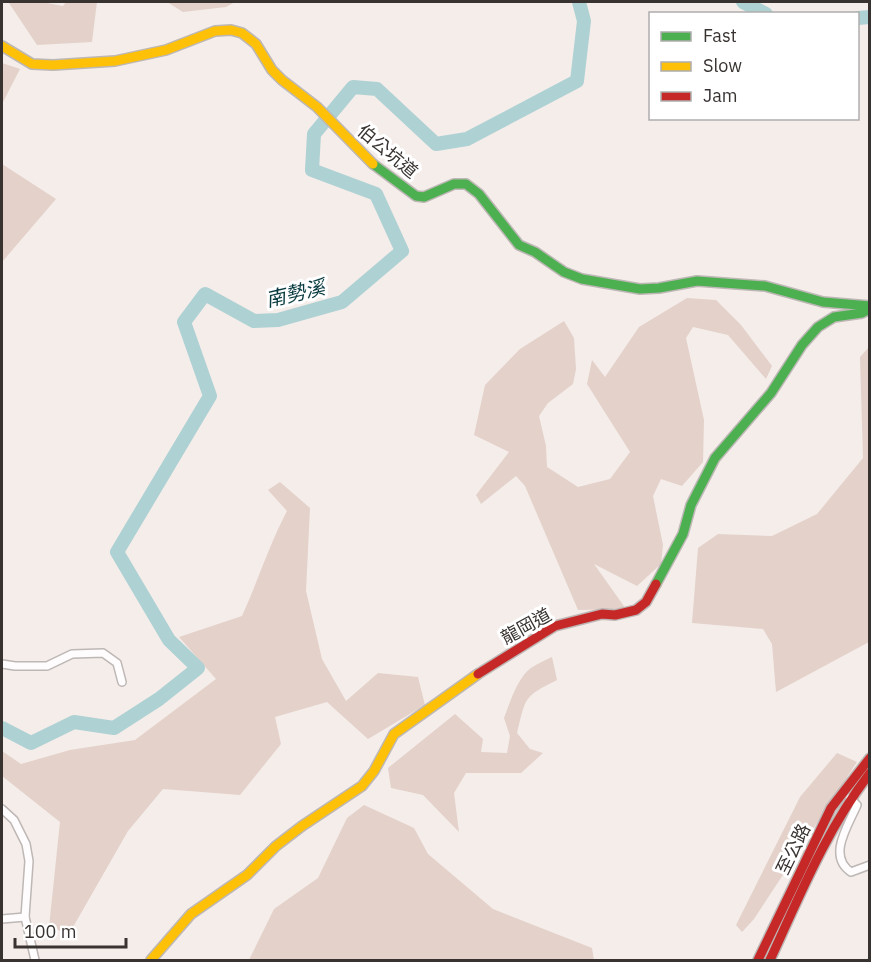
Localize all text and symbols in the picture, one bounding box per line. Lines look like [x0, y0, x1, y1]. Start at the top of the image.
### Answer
legend [649, 12, 859, 120]
text: Fast [703, 24, 737, 47]
text: Slow [703, 54, 742, 77]
text: Jam [703, 84, 738, 107]
street label: 伯公坑道 [353, 119, 423, 183]
water label: 南勢溪 [263, 272, 330, 313]
street label: 龍岡道 [497, 603, 555, 649]
street label: 至公路 [771, 820, 815, 878]
scale bar [15, 911, 126, 949]
text: 100 m [24, 920, 76, 943]

